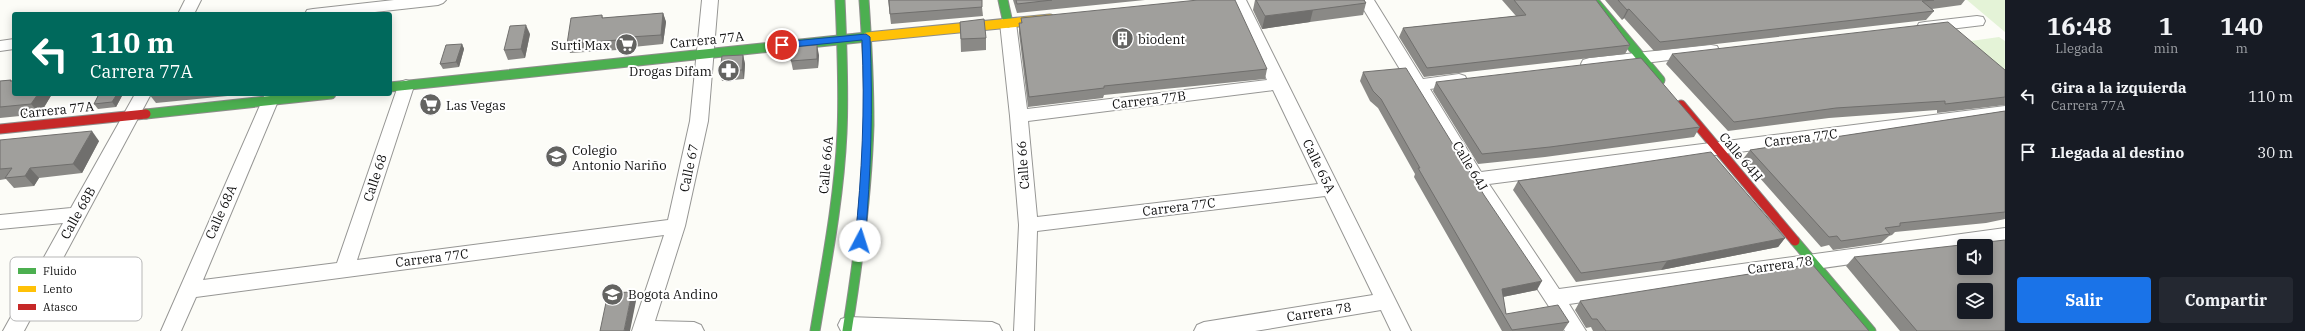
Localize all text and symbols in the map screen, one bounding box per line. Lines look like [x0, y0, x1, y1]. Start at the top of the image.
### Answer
text: 16:48 [2047, 10, 2112, 42]
text: 1 [2159, 10, 2173, 42]
text: 140 [2220, 10, 2263, 42]
text: 110 m [90, 24, 174, 61]
building icon: biodent [1109, 26, 1135, 52]
icon: left [24, 28, 76, 80]
street label: Carrera 77A [669, 28, 745, 52]
pin [765, 28, 799, 62]
place label: biodent [1138, 31, 1186, 48]
supermarket icon: Surti Max [613, 32, 639, 58]
icon: arrive [771, 34, 793, 56]
place label: Surti Max [551, 37, 610, 54]
text: Llegada [2055, 40, 2103, 57]
text: min [2153, 40, 2178, 57]
text: m [2235, 40, 2248, 57]
pharmacy icon: Drogas Difam [715, 58, 741, 84]
text: Carrera 77A [90, 60, 193, 83]
place label: Drogas Difam [629, 63, 712, 80]
text: Gira a la izquierda [2051, 78, 2187, 97]
icon: left [2017, 85, 2039, 107]
street label: Carrera 77B [1111, 87, 1187, 113]
text: 110 m [2248, 87, 2293, 106]
supermarket icon: Las Vegas [418, 92, 444, 118]
place label: Las Vegas [446, 97, 506, 114]
text: Carrera 77A [2051, 97, 2125, 114]
street label: Carrera 77A [19, 98, 95, 122]
street label: Carrera 77C [1763, 125, 1839, 151]
street label: Calle 64H [1716, 129, 1766, 185]
street label: Calle 66A [815, 135, 837, 194]
street label: Calle 65A [1299, 136, 1339, 196]
street label: Calle 64J [1449, 138, 1491, 194]
street label: Calle 66 [1013, 140, 1033, 190]
icon: arrive [2017, 141, 2039, 163]
place label: Colegio Antonio Nariño [572, 142, 667, 174]
street label: Calle 67 [676, 142, 702, 194]
text: Llegada al destino [2051, 143, 2184, 162]
text: 30 m [2257, 143, 2293, 162]
school or university icon: Colegio Antonio Nariño [544, 144, 570, 170]
street label: Calle 68 [359, 152, 391, 204]
street label: Calle 68A [201, 182, 241, 242]
street label: Calle 68B [57, 184, 99, 242]
street label: Carrera 77C [1141, 194, 1217, 220]
position arrow [839, 220, 881, 262]
map controls [1957, 239, 1993, 319]
button: sound [1957, 239, 1993, 275]
street label: Carrera 77C [394, 245, 470, 271]
street label: Carrera 78 [1746, 252, 1814, 278]
legend [10, 257, 142, 321]
text: Fluido [43, 264, 76, 278]
button: Salir [2017, 277, 2151, 323]
button: Compartir [2159, 277, 2293, 323]
school or university icon: Bogota Andino [600, 281, 626, 307]
text: Lento [43, 282, 73, 296]
button: layers [1957, 283, 1993, 319]
place label: Bogota Andino [628, 286, 718, 303]
street label: Carrera 78 [1285, 298, 1353, 326]
text: Atasco [43, 300, 77, 314]

